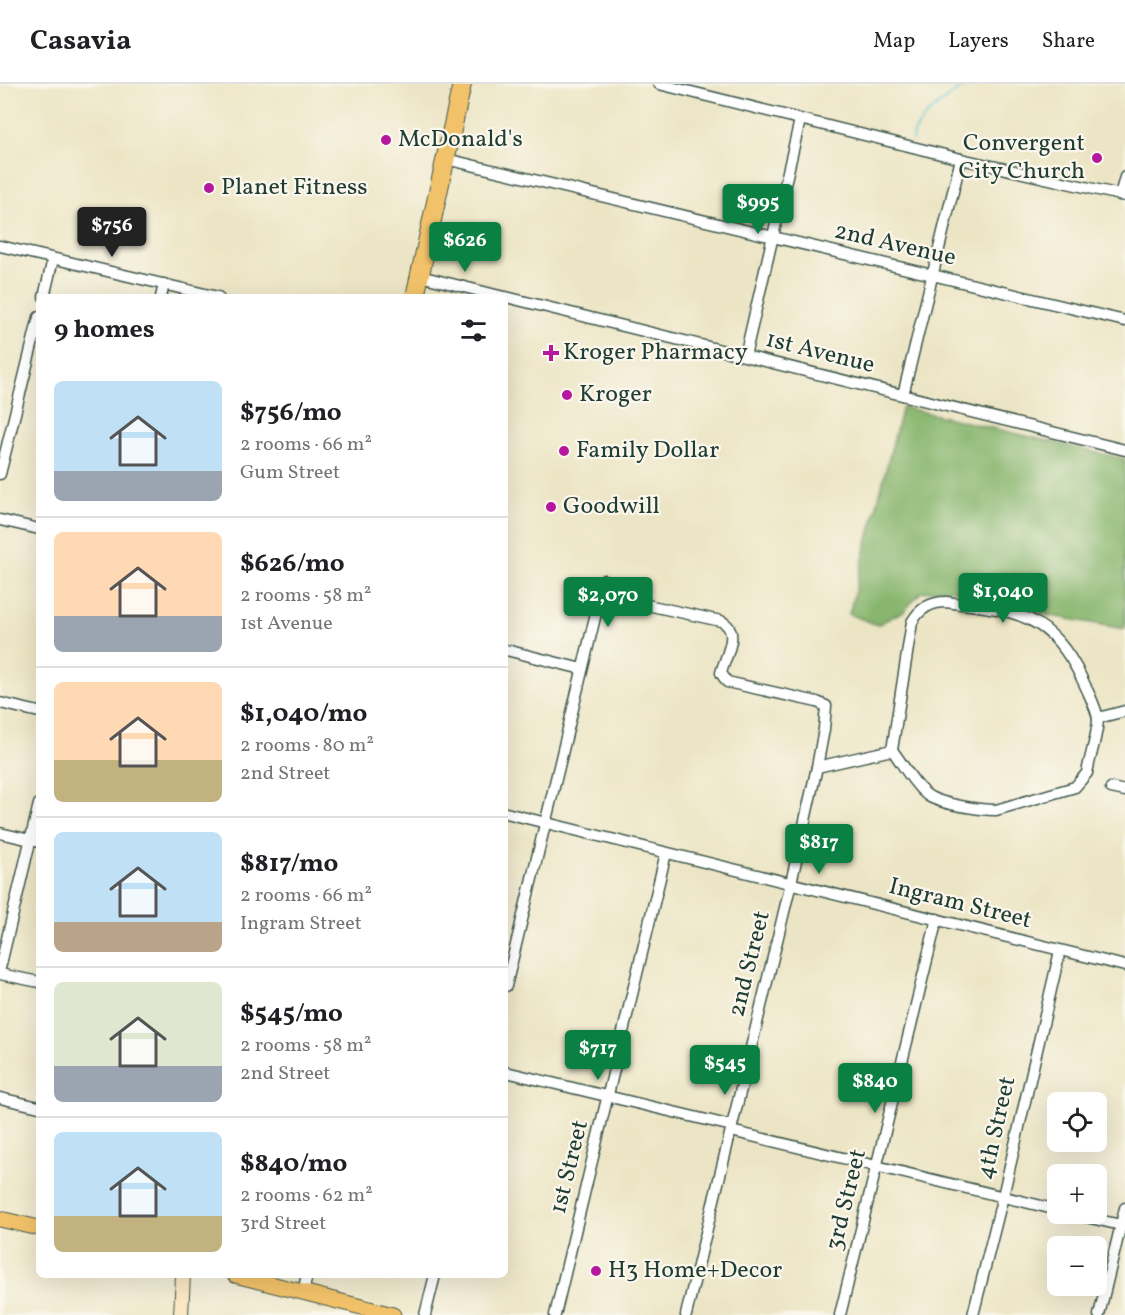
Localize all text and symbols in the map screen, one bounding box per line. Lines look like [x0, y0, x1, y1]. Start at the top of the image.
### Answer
text: Casavia [30, 22, 131, 61]
text: Map [873, 27, 915, 56]
text: Layers [948, 27, 1009, 56]
text: Share [1042, 27, 1095, 56]
place label: McDonald's [398, 123, 523, 157]
place label: Convergent City Church [959, 127, 1085, 189]
marker: McDonald's [379, 133, 393, 147]
marker: Convergent City Church [1090, 151, 1104, 165]
place label: Planet Fitness [221, 171, 368, 205]
marker: Planet Fitness [202, 181, 216, 195]
pin: $995 [722, 184, 794, 235]
text: $995 [737, 189, 779, 217]
pin: $756 [76, 207, 148, 258]
text: $756 [91, 212, 133, 240]
street label: 2nd Avenue [831, 214, 959, 276]
pin: $626 [429, 222, 501, 273]
text: $626 [443, 227, 487, 255]
text: 9 homes [54, 312, 155, 348]
icon: filters [457, 314, 490, 347]
street label: 1st Avenue [762, 323, 878, 383]
place label: Kroger Pharmacy [563, 336, 748, 370]
marker: Kroger Pharmacy [544, 346, 558, 360]
place label: Kroger [579, 378, 652, 412]
marker: Kroger [560, 388, 574, 402]
text: $756/mo [240, 395, 342, 431]
icon: home [102, 405, 174, 477]
text: 2 rooms · 66 m² [240, 431, 372, 459]
place label: Family Dollar [576, 434, 719, 468]
marker: Family Dollar [557, 444, 571, 458]
text: Gum Street [240, 459, 340, 487]
place label: Goodwill [563, 490, 660, 524]
marker: Goodwill [544, 500, 558, 514]
text: $626/mo [240, 546, 345, 582]
icon: home [102, 556, 174, 628]
pin: $1,040 [954, 573, 1052, 624]
pin: $2,070 [559, 577, 657, 628]
text: $1,040 [973, 578, 1034, 606]
text: 2 rooms · 58 m² [240, 582, 371, 610]
text: $2,070 [578, 582, 638, 610]
text: 1st Avenue [240, 610, 333, 638]
text: $1,040/mo [240, 696, 367, 732]
icon: home [102, 706, 174, 778]
text: 2 rooms · 80 m² [240, 732, 374, 760]
text: 2nd Street [240, 760, 330, 788]
pin: $817 [783, 824, 855, 875]
text: $817 [799, 829, 839, 857]
text: $817/mo [240, 846, 338, 882]
icon: home [102, 856, 174, 928]
street label: Ingram Street [885, 870, 1035, 938]
text: 2 rooms · 66 m² [240, 882, 372, 910]
street label: 2nd Street [720, 907, 780, 1021]
text: Ingram Street [240, 910, 362, 938]
text: $545/mo [240, 996, 343, 1032]
icon: home [102, 1006, 174, 1078]
pin: $717 [562, 1030, 634, 1081]
text: 2 rooms · 58 m² [240, 1032, 371, 1060]
text: $717 [579, 1035, 617, 1063]
pin: $545 [689, 1045, 761, 1096]
text: $545 [704, 1050, 746, 1078]
text: 2nd Street [240, 1060, 330, 1088]
pin: $840 [839, 1063, 911, 1114]
text: $840 [852, 1068, 898, 1096]
street label: 4th Street [969, 1073, 1025, 1183]
map controls [1047, 1092, 1107, 1296]
button: locate [1047, 1092, 1107, 1152]
street label: 1st Street [542, 1116, 598, 1218]
text: $840/mo [240, 1146, 347, 1182]
street label: 3rd Street [818, 1146, 876, 1254]
icon: home [102, 1156, 174, 1228]
button: + [1047, 1164, 1107, 1224]
text: 2 rooms · 62 m² [240, 1182, 373, 1210]
text: 3rd Street [240, 1210, 326, 1238]
button: − [1047, 1236, 1107, 1296]
place label: H3 Home+Decor [608, 1254, 782, 1288]
marker: H3 Home+Decor [589, 1264, 603, 1278]

